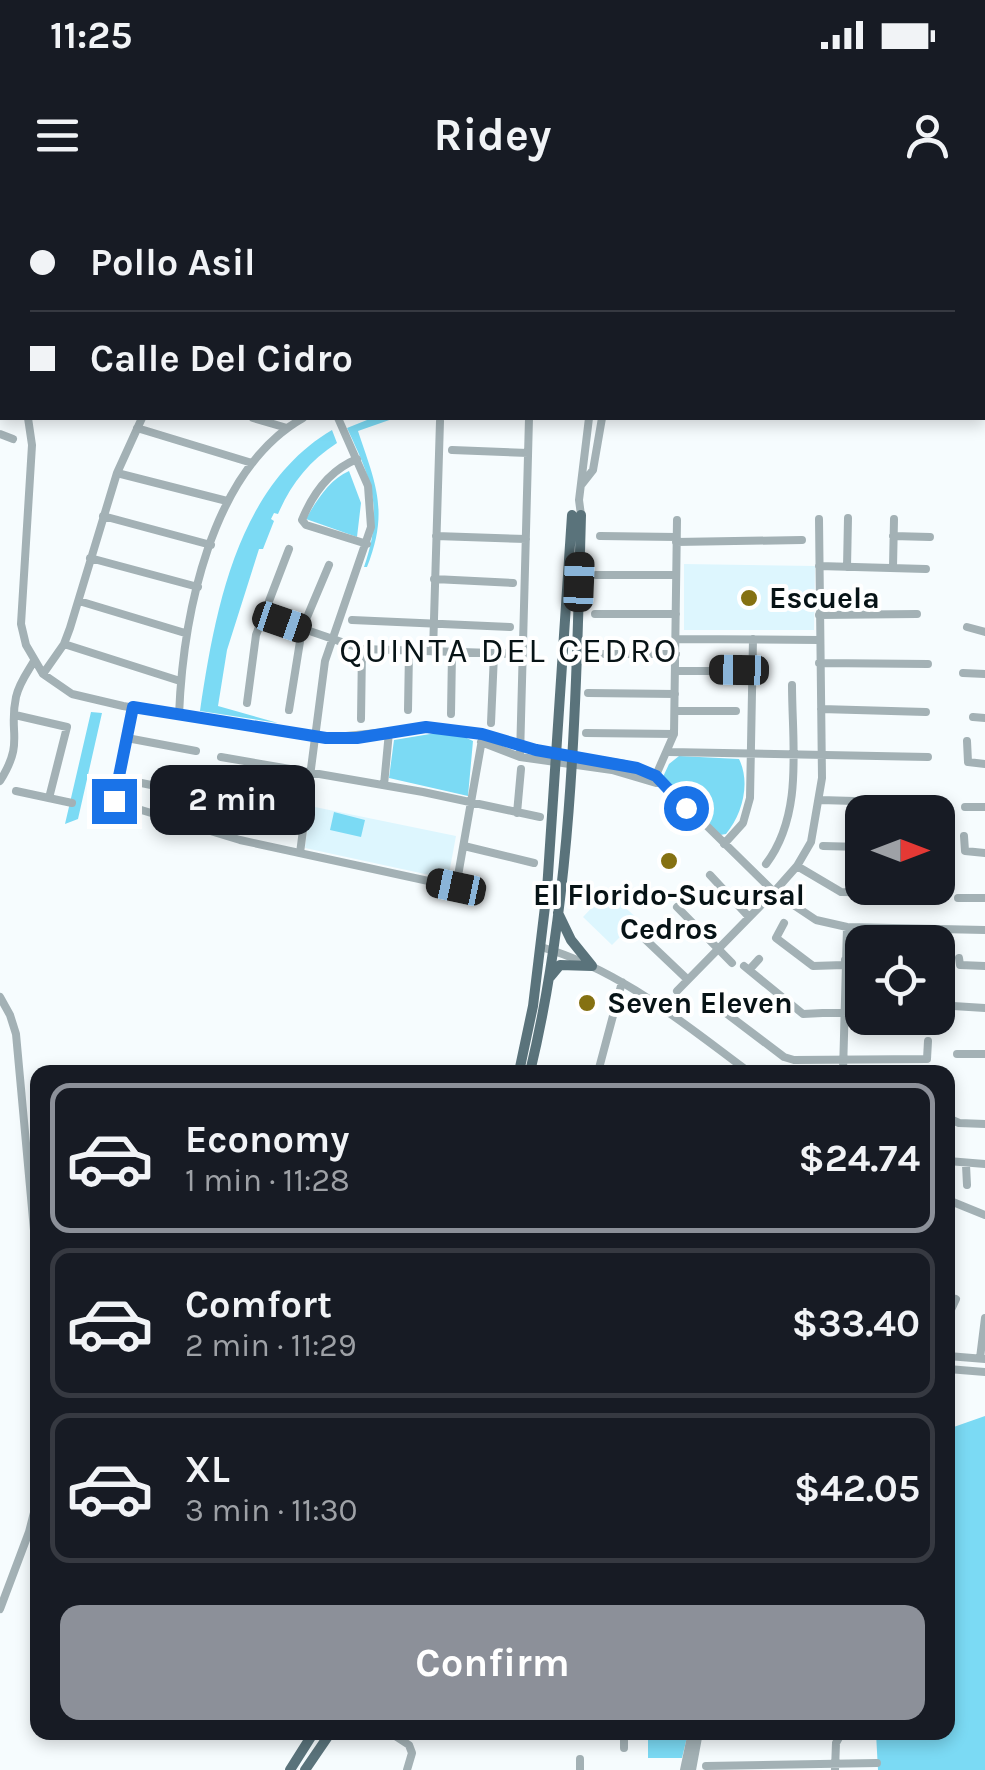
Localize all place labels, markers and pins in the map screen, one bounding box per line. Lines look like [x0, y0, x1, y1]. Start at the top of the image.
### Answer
place label: Escuela [769, 580, 880, 616]
marker: Escuela [738, 587, 760, 609]
marker: El Florido-Sucursal Cedros [658, 850, 680, 872]
place label: El Florido-Sucursal Cedros [533, 877, 805, 947]
place label: Seven Eleven [607, 985, 793, 1021]
marker: Seven Eleven [576, 992, 598, 1014]

